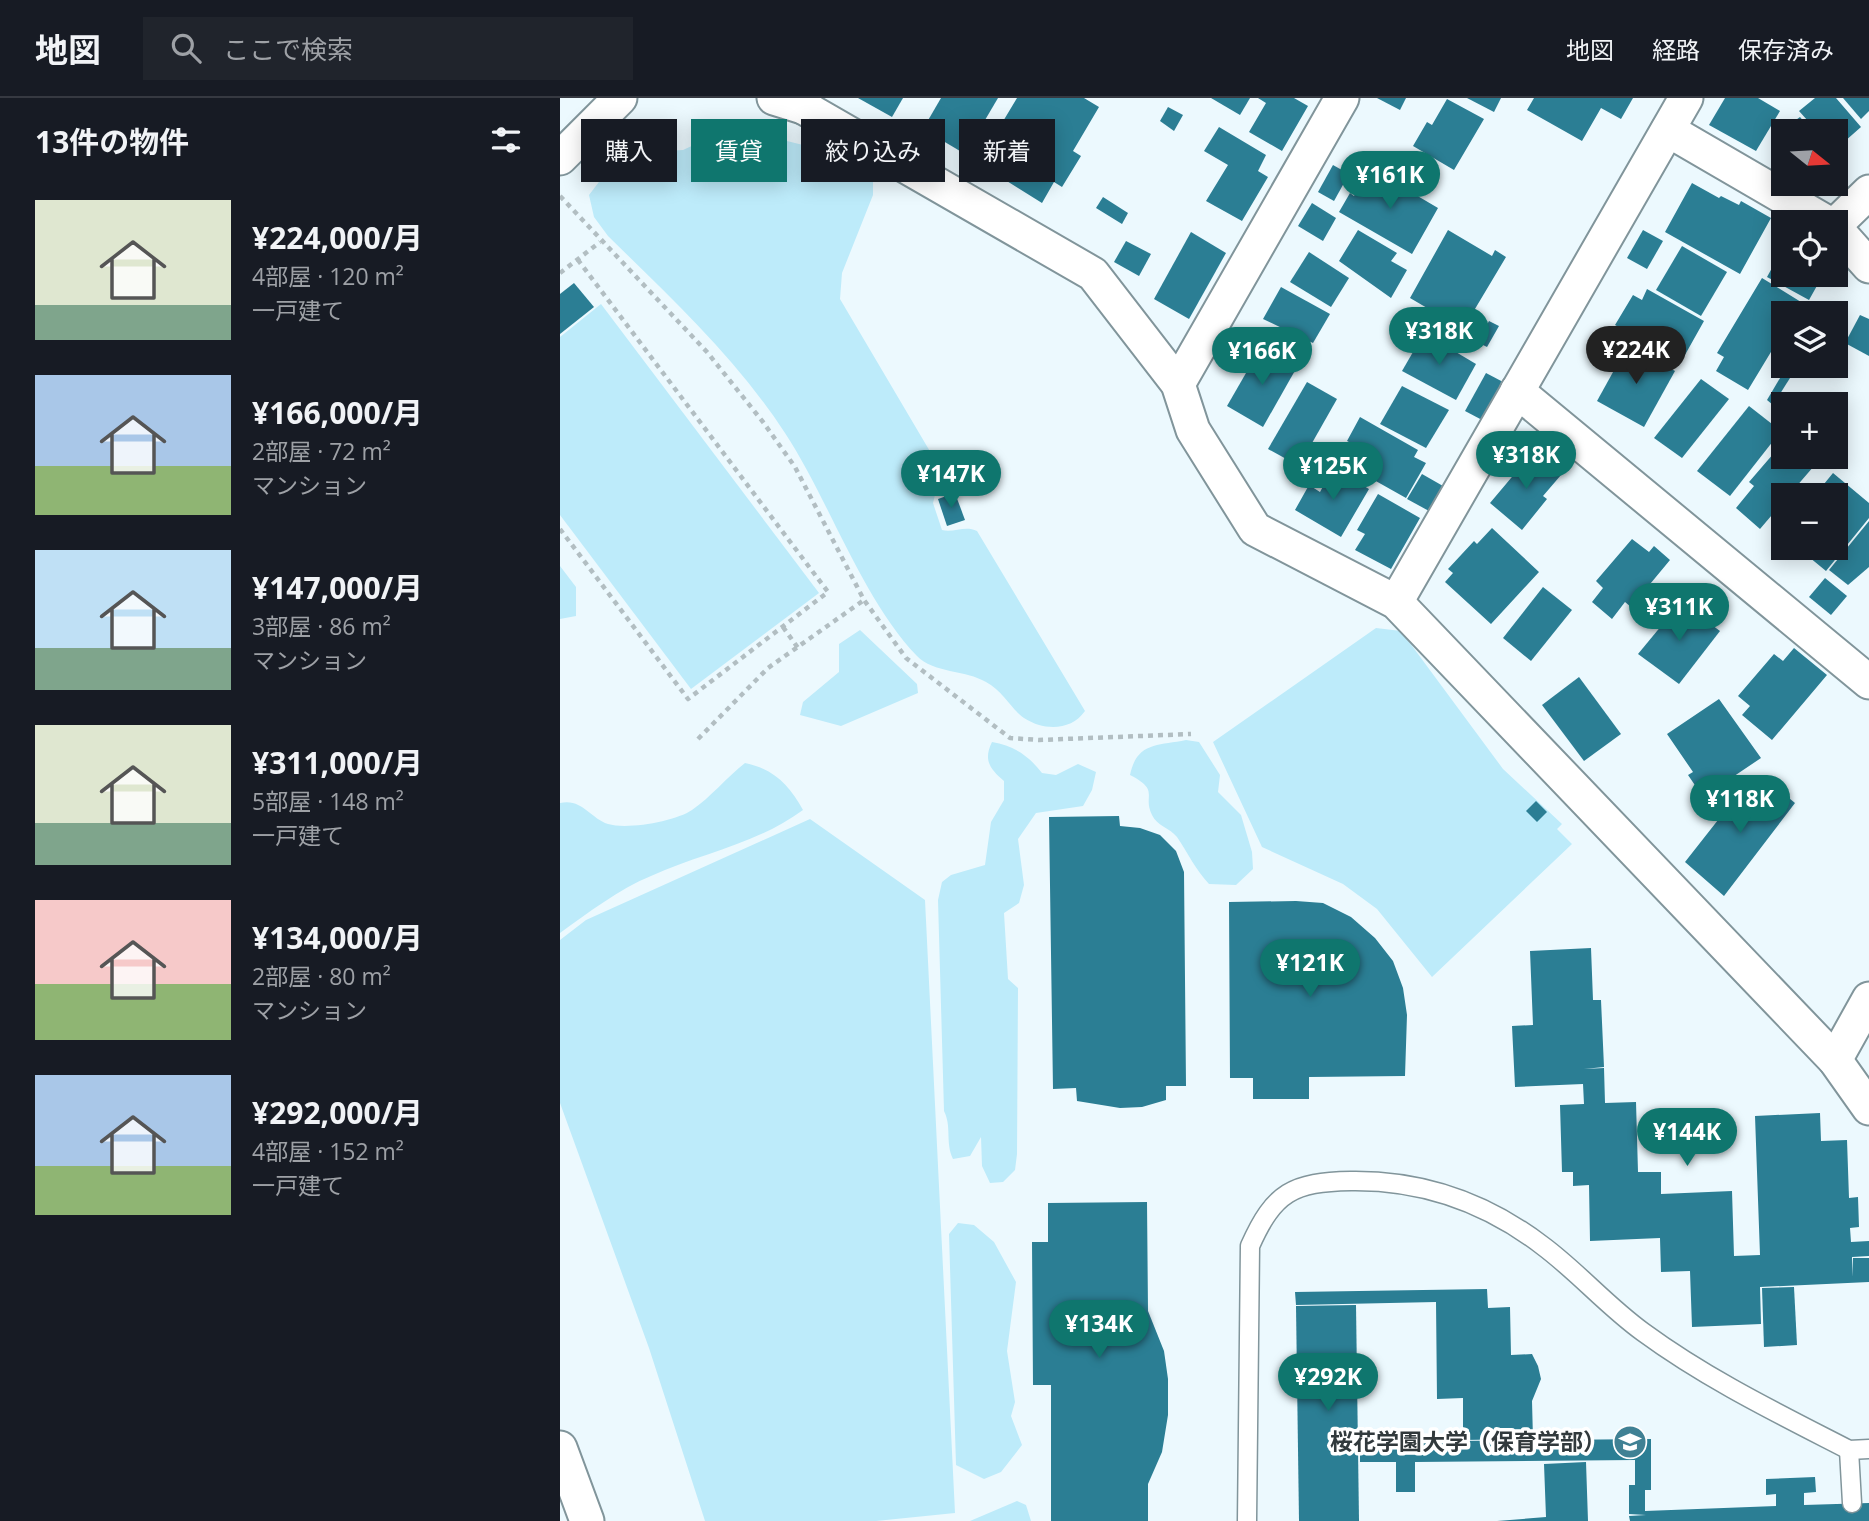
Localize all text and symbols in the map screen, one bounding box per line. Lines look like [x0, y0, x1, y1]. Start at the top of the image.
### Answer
search box [143, 17, 633, 80]
text: 地図 [35, 27, 101, 72]
icon: search [167, 29, 205, 67]
text: ここで検索 [223, 31, 353, 67]
text: 地図 [1566, 33, 1614, 66]
text: 経路 [1652, 33, 1700, 66]
text: 保存済み [1738, 33, 1834, 66]
chip: 購入 [581, 119, 677, 182]
chip: 賃貸 [691, 119, 787, 182]
chip: 絞り込み [801, 119, 945, 182]
chip: 新着 [959, 119, 1055, 182]
north arrow [1771, 119, 1848, 196]
map controls [1771, 119, 1848, 560]
text: 13件の物件 [35, 121, 189, 162]
icon: filters [487, 121, 525, 159]
pin: ¥161K [1341, 152, 1439, 211]
text: ¥161K [1356, 158, 1424, 190]
button: locate [1771, 210, 1848, 287]
text: ¥224,000/月 [252, 217, 423, 258]
icon: home [91, 228, 175, 312]
text: 4部屋 · 120 m² [252, 260, 404, 292]
text: 一戸建て [252, 294, 344, 326]
button: layers [1771, 301, 1848, 378]
pin: ¥318K [1390, 308, 1488, 367]
text: ¥318K [1405, 314, 1473, 346]
pin: ¥224K [1587, 327, 1685, 386]
pin: ¥166K [1213, 328, 1311, 387]
text: ¥224K [1602, 333, 1670, 365]
text: ¥166K [1228, 334, 1296, 366]
text: ¥166,000/月 [252, 392, 423, 433]
button: + [1771, 392, 1848, 469]
icon: home [91, 403, 175, 487]
pin: ¥318K [1477, 432, 1575, 491]
text: 2部屋 · 72 m² [252, 435, 391, 467]
text: ¥318K [1492, 438, 1560, 470]
pin: ¥125K [1284, 442, 1382, 502]
text: ¥125K [1299, 449, 1367, 481]
pin: ¥147K [902, 450, 1000, 510]
text: ¥147K [917, 457, 985, 489]
text: マンション [252, 469, 367, 501]
button: − [1771, 483, 1848, 560]
text: ¥147,000/月 [252, 567, 423, 608]
icon: home [91, 578, 175, 662]
pin: ¥311K [1630, 584, 1728, 643]
text: ¥311K [1645, 590, 1713, 622]
text: 3部屋 · 86 m² [252, 610, 391, 642]
text: マンション [252, 644, 367, 676]
text: ¥311,000/月 [252, 742, 423, 783]
icon: home [91, 753, 175, 837]
pin: ¥118K [1691, 776, 1789, 835]
text: ¥118K [1706, 782, 1774, 814]
text: 5部屋 · 148 m² [252, 785, 404, 817]
text: 一戸建て [252, 819, 344, 851]
text: ¥134,000/月 [252, 917, 423, 958]
icon: home [91, 928, 175, 1012]
pin: ¥121K [1261, 940, 1359, 999]
text: ¥121K [1276, 946, 1344, 978]
text: 2部屋 · 80 m² [252, 960, 391, 992]
text: マンション [252, 994, 367, 1026]
text: ¥292,000/月 [252, 1092, 423, 1133]
icon: home [91, 1103, 175, 1187]
pin: ¥144K [1638, 1108, 1736, 1168]
text: ¥144K [1653, 1115, 1721, 1147]
text: 4部屋 · 152 m² [252, 1135, 404, 1167]
text: 一戸建て [252, 1169, 344, 1201]
pin: ¥134K [1050, 1300, 1148, 1360]
text: ¥134K [1065, 1307, 1133, 1339]
pin: ¥292K [1279, 1354, 1377, 1413]
text: ¥292K [1294, 1360, 1362, 1392]
school or university icon: 桜花学園大学（保育学部） [1611, 1423, 1649, 1461]
place label: 桜花学園大学（保育学部） [1330, 1425, 1606, 1457]

